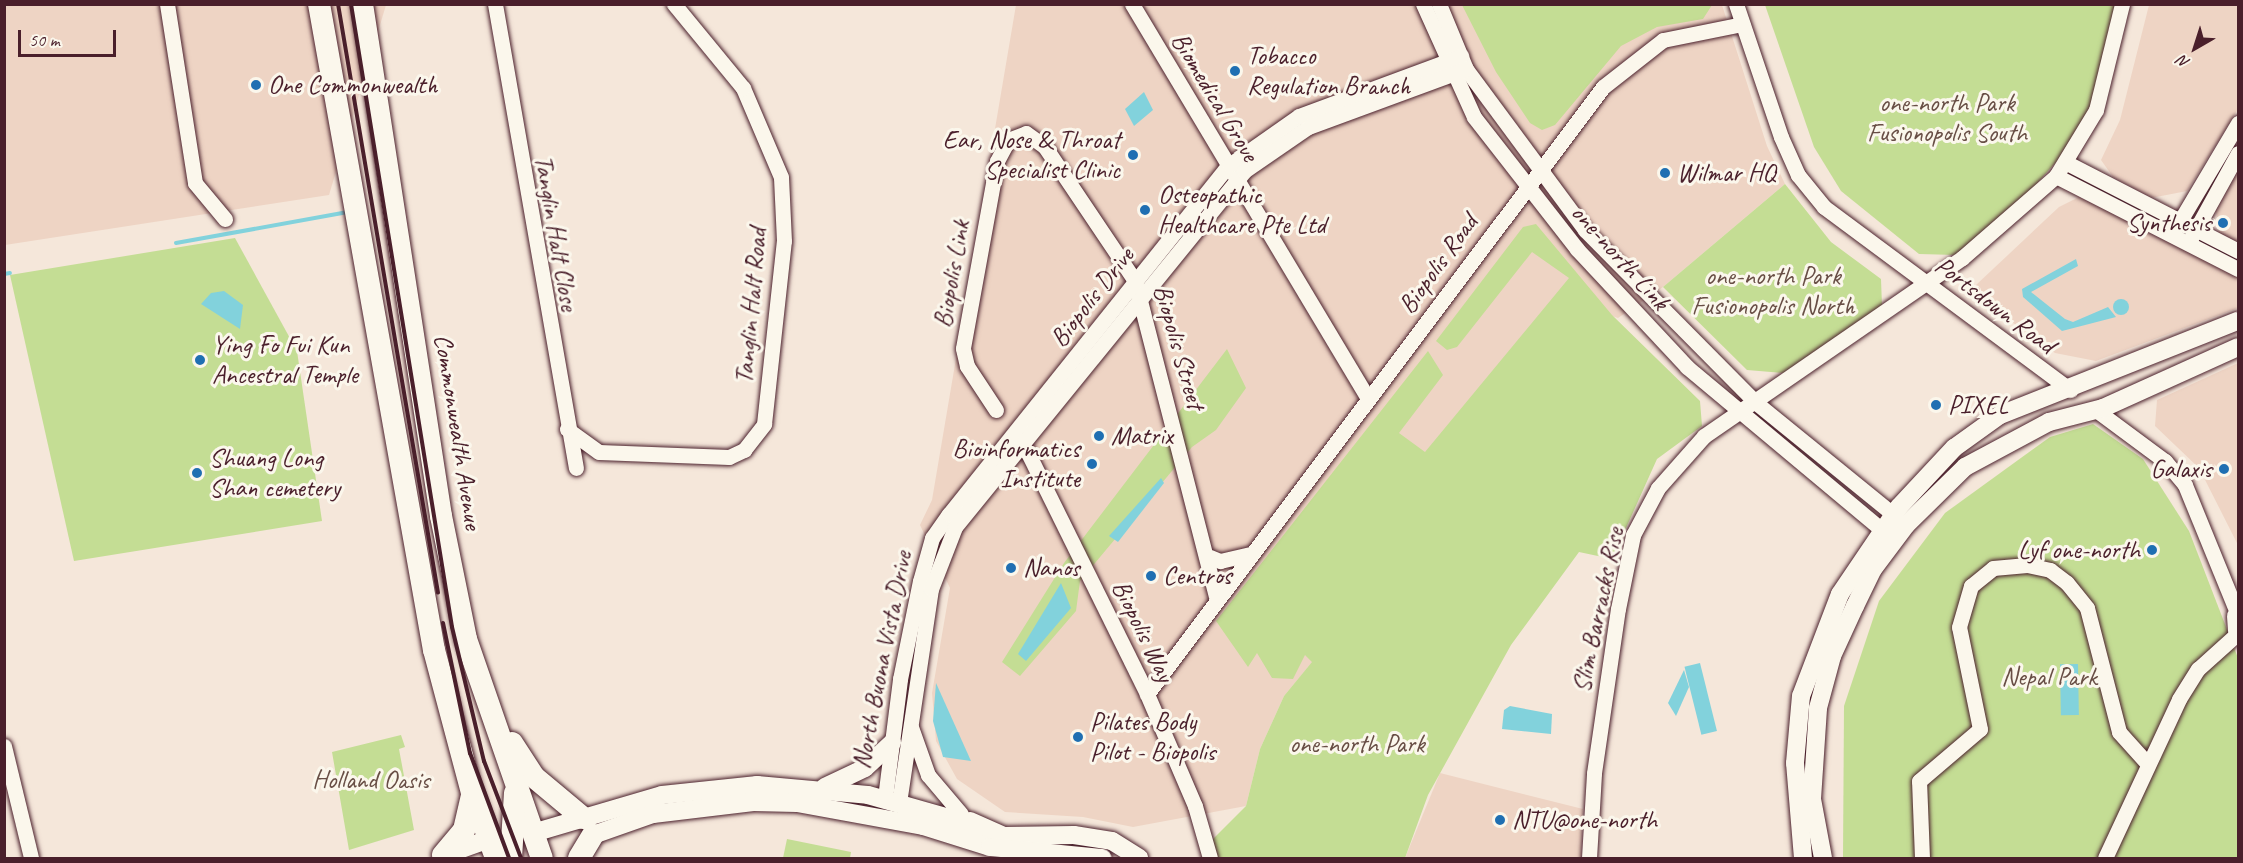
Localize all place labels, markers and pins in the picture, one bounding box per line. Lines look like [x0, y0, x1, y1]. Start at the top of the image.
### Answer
place label: Tobacco Regulation Branch [1247, 40, 1411, 101]
marker: Tobacco Regulation Branch [1228, 64, 1242, 78]
place label: One Commonwealth [268, 69, 438, 101]
marker: One Commonwealth [249, 78, 263, 92]
place label: Ear, Nose & Throat Specialist Clinic [943, 124, 1120, 186]
marker: Ear, Nose & Throat Specialist Clinic [1124, 146, 1142, 164]
place label: Wilmar HQ [1677, 157, 1775, 189]
marker: Wilmar HQ [1658, 166, 1672, 180]
place label: Osteopathic Healthcare Pte Ltd [1158, 179, 1326, 240]
marker: Osteopathic Healthcare Pte Ltd [1136, 201, 1154, 219]
place label: Synthesis [2126, 207, 2211, 239]
marker: Synthesis [2216, 216, 2230, 230]
place label: Ying Fo Fui Kun Ancestral Temple [212, 329, 357, 390]
marker: Ying Fo Fui Kun Ancestral Temple [193, 353, 207, 367]
place label: PIXEL [1948, 389, 2008, 421]
marker: PIXEL [1929, 398, 1943, 412]
place label: Matrix [1111, 420, 1173, 452]
marker: Matrix [1092, 429, 1106, 443]
place label: Bioinformatics Institute [952, 433, 1080, 494]
place label: Shuang Long Shan cemetery [209, 442, 341, 503]
place label: Galaxis [2151, 453, 2212, 485]
marker: Bioinformatics Institute [1085, 457, 1099, 471]
marker: Galaxis [2217, 462, 2231, 476]
marker: Shuang Long Shan cemetery [190, 466, 204, 480]
place label: Lyf one-north [2018, 534, 2140, 566]
marker: Lyf one-north [2145, 543, 2159, 557]
place label: Nanos [1023, 552, 1080, 584]
place label: Centros [1163, 560, 1231, 592]
marker: Nanos [1004, 561, 1018, 575]
marker: Centros [1144, 569, 1158, 583]
place label: Pilates Body Pilot - Biopolis [1090, 706, 1215, 768]
marker: Pilates Body Pilot - Biopolis [1071, 730, 1085, 744]
place label: NTU@one-north [1512, 804, 1657, 836]
marker: NTU@one-north [1493, 813, 1507, 827]

